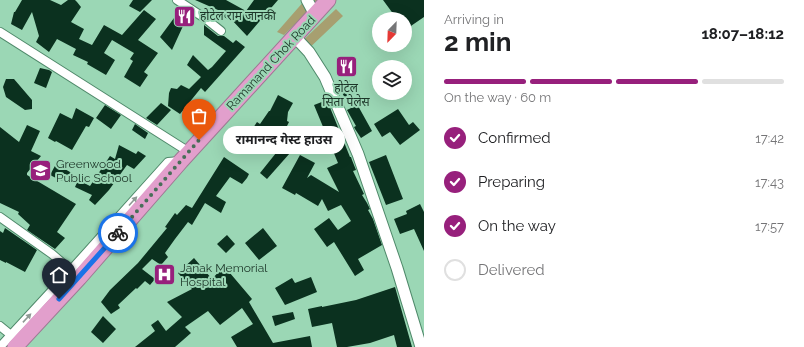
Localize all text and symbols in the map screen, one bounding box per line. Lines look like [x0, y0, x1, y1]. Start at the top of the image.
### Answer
restaurant icon: होटेल राम जानकी [171, 3, 197, 29]
place label: होटेल राम जानकी [200, 8, 277, 23]
north arrow [372, 12, 412, 52]
map controls [372, 12, 412, 100]
text: Arriving in [444, 12, 504, 27]
street label: Ramanand Chok Road [224, 13, 318, 113]
text: 18:07–18:12 [701, 25, 784, 43]
text: 2 min [444, 27, 511, 57]
restaurant icon: होटेल सिता पेलेस [333, 54, 359, 80]
button: layers [372, 60, 412, 100]
place label: होटेल सिता पेलेस [322, 80, 371, 109]
text: On the way · 60 m [444, 90, 551, 105]
pin [182, 99, 216, 140]
icon: bag [188, 105, 210, 127]
callout: रामानन्द गेस्ट हाउस [223, 126, 345, 154]
icon: check [444, 127, 466, 149]
text: Confirmed [478, 129, 551, 147]
text: 17:42 [755, 131, 784, 146]
text: रामानन्द गेस्ट हाउस [236, 132, 332, 147]
place label: Greenwood Public School [56, 157, 133, 185]
school or university icon: Greenwood Public School [28, 158, 54, 184]
icon: check [444, 171, 466, 193]
text: Preparing [478, 173, 545, 191]
text: 17:43 [755, 175, 784, 190]
one-way arrow [128, 196, 137, 206]
courier [98, 213, 138, 253]
icon: check [444, 215, 466, 237]
text: On the way [478, 217, 556, 235]
text: 17:57 [755, 219, 784, 234]
icon: bike [107, 222, 129, 244]
pin [42, 258, 76, 299]
place label: Janak Memorial Hospital [180, 261, 268, 289]
text: Delivered [478, 261, 545, 279]
hospital icon: Janak Memorial Hospital [152, 262, 178, 288]
icon: home [48, 264, 70, 286]
one-way arrow [22, 313, 31, 324]

